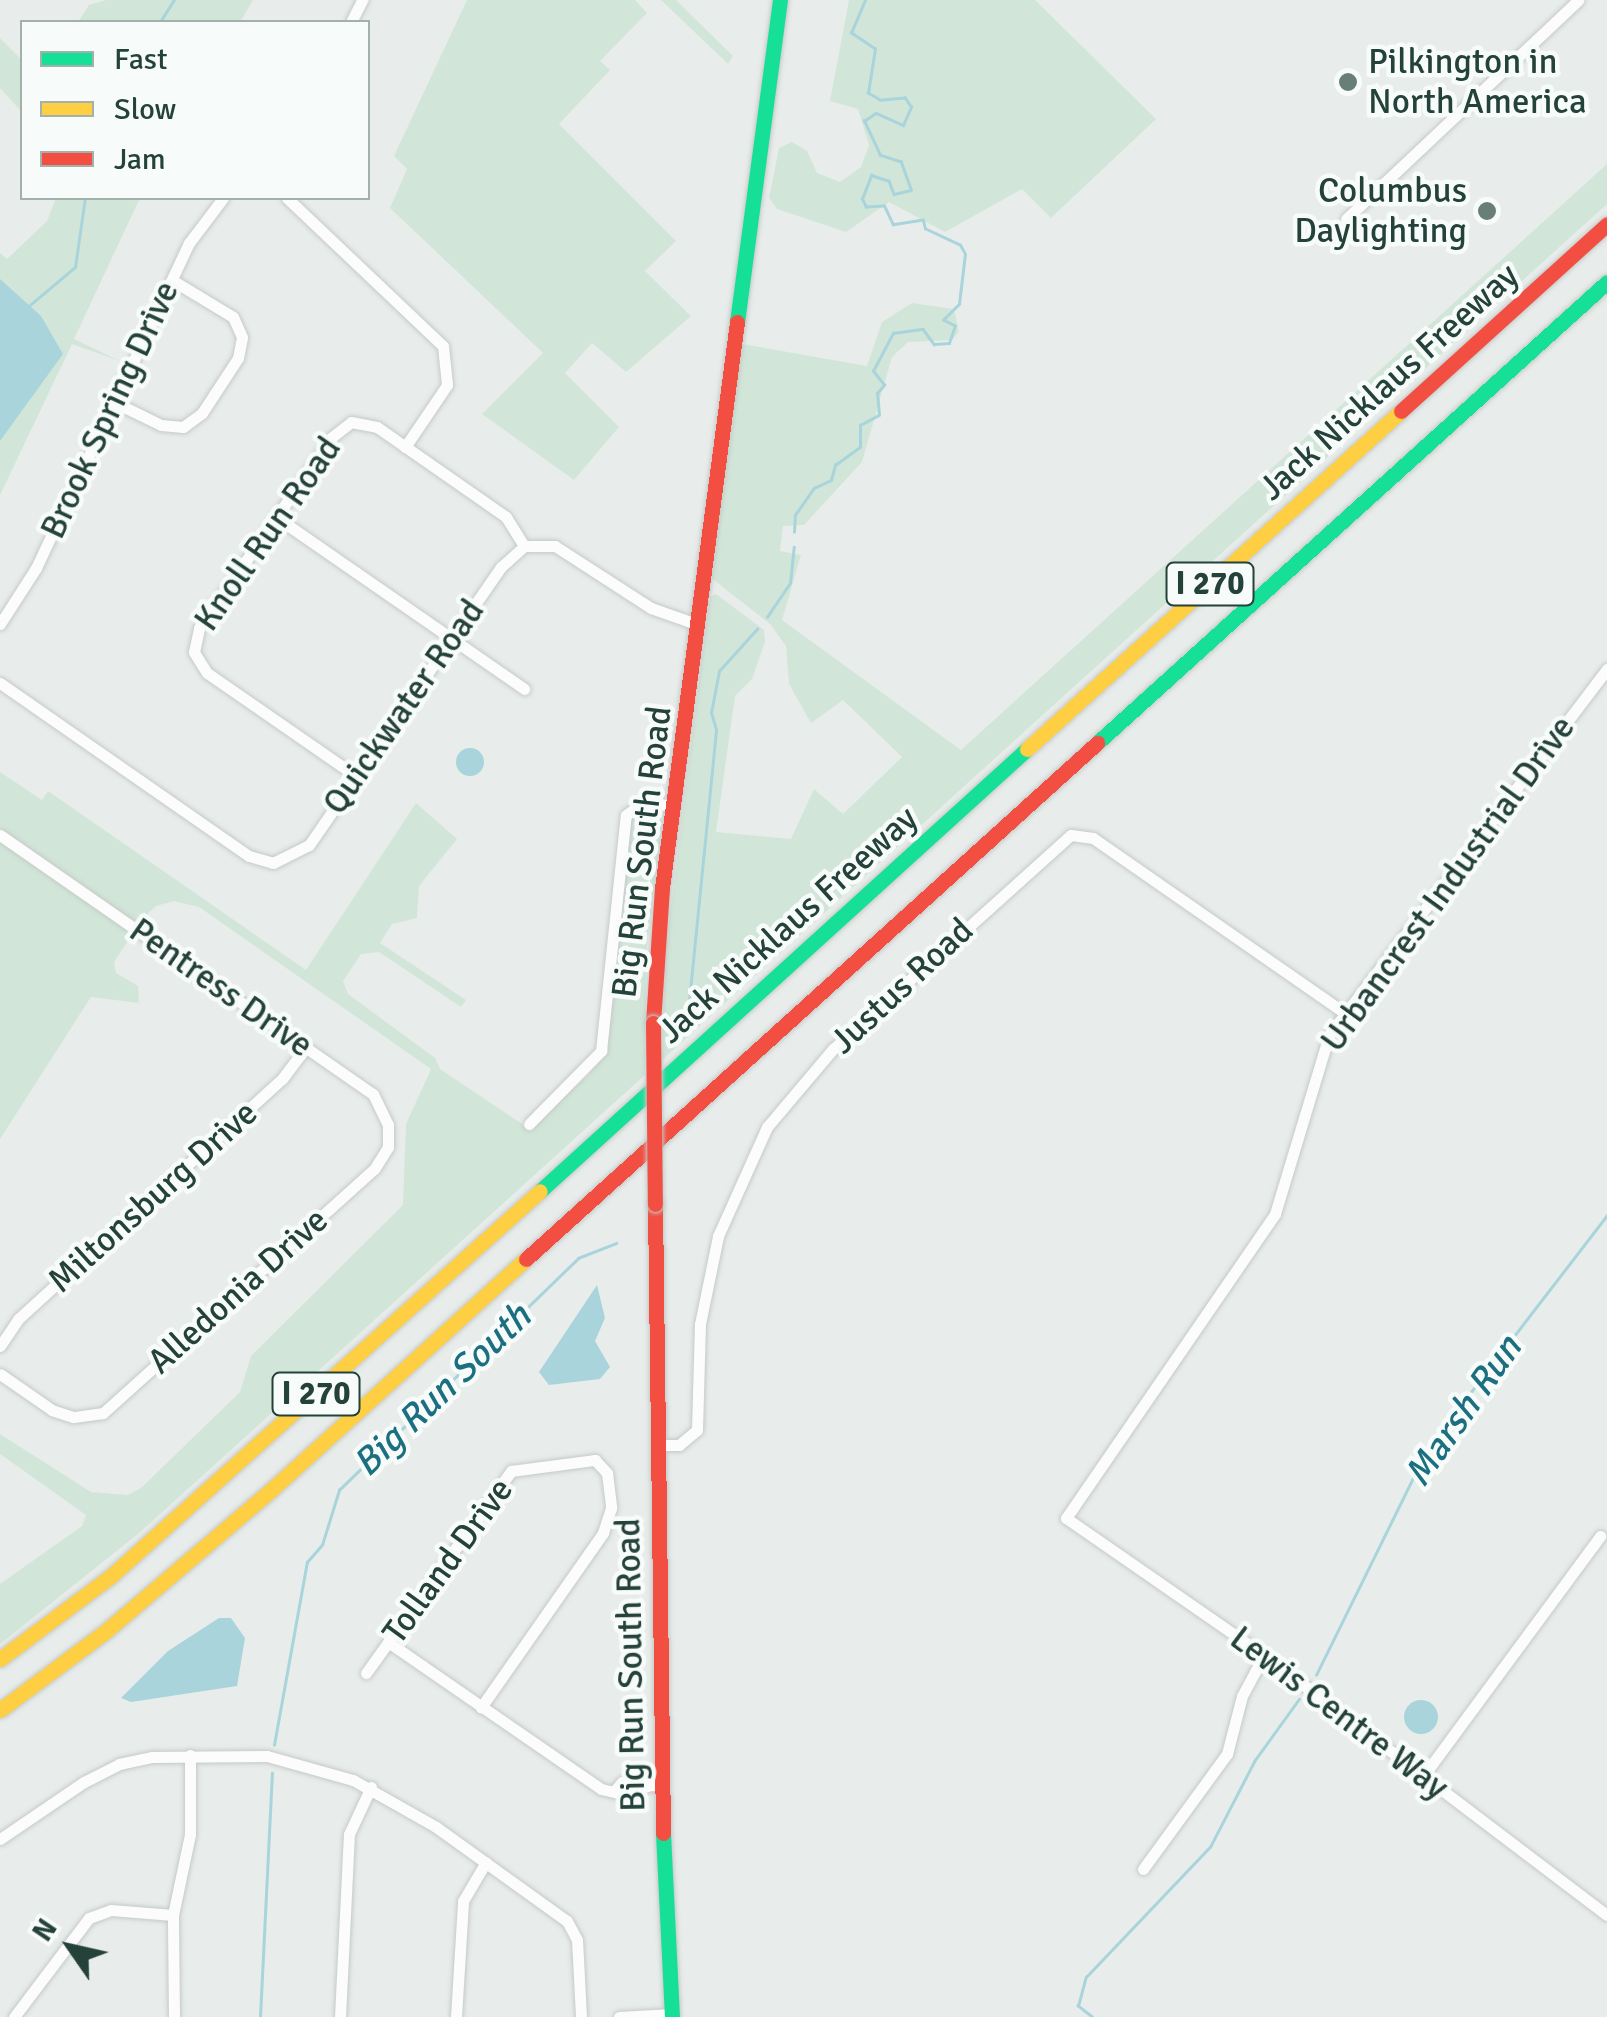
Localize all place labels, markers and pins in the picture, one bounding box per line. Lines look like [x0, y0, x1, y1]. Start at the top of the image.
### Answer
place label: Pilkington in North America [1368, 41, 1587, 123]
marker: Pilkington in North America [1337, 71, 1359, 93]
place label: Columbus Daylighting [1294, 170, 1467, 252]
marker: Columbus Daylighting [1476, 200, 1498, 222]

